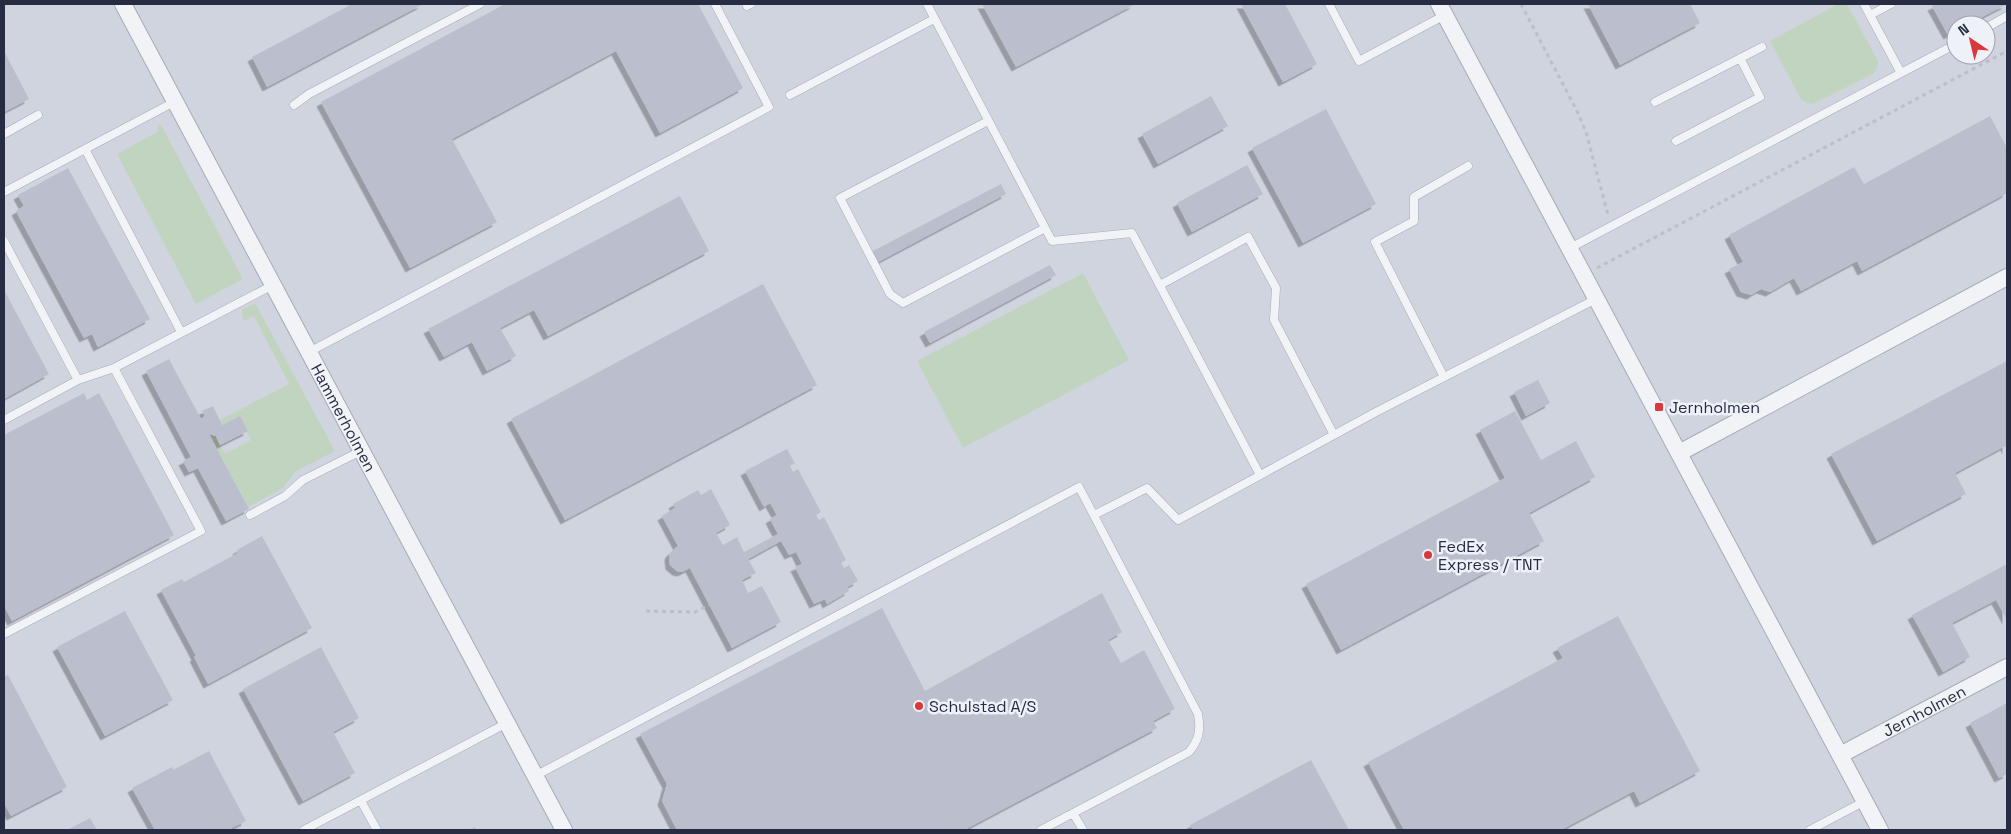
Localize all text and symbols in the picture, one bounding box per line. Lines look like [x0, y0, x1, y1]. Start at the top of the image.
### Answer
north arrow [1946, 15, 1996, 65]
text: N [1955, 19, 1973, 39]
street label: Hammerholmen [306, 360, 381, 476]
place label: Jernholmen [1669, 397, 1760, 418]
marker: Jernholmen [1653, 401, 1665, 413]
place label: FedEx Express / TNT [1438, 536, 1542, 575]
marker: FedEx Express / TNT [1422, 549, 1434, 561]
street label: Jernholmen [1879, 681, 1969, 742]
place label: Schulstad A/S [929, 696, 1037, 717]
marker: Schulstad A/S [913, 700, 925, 712]

